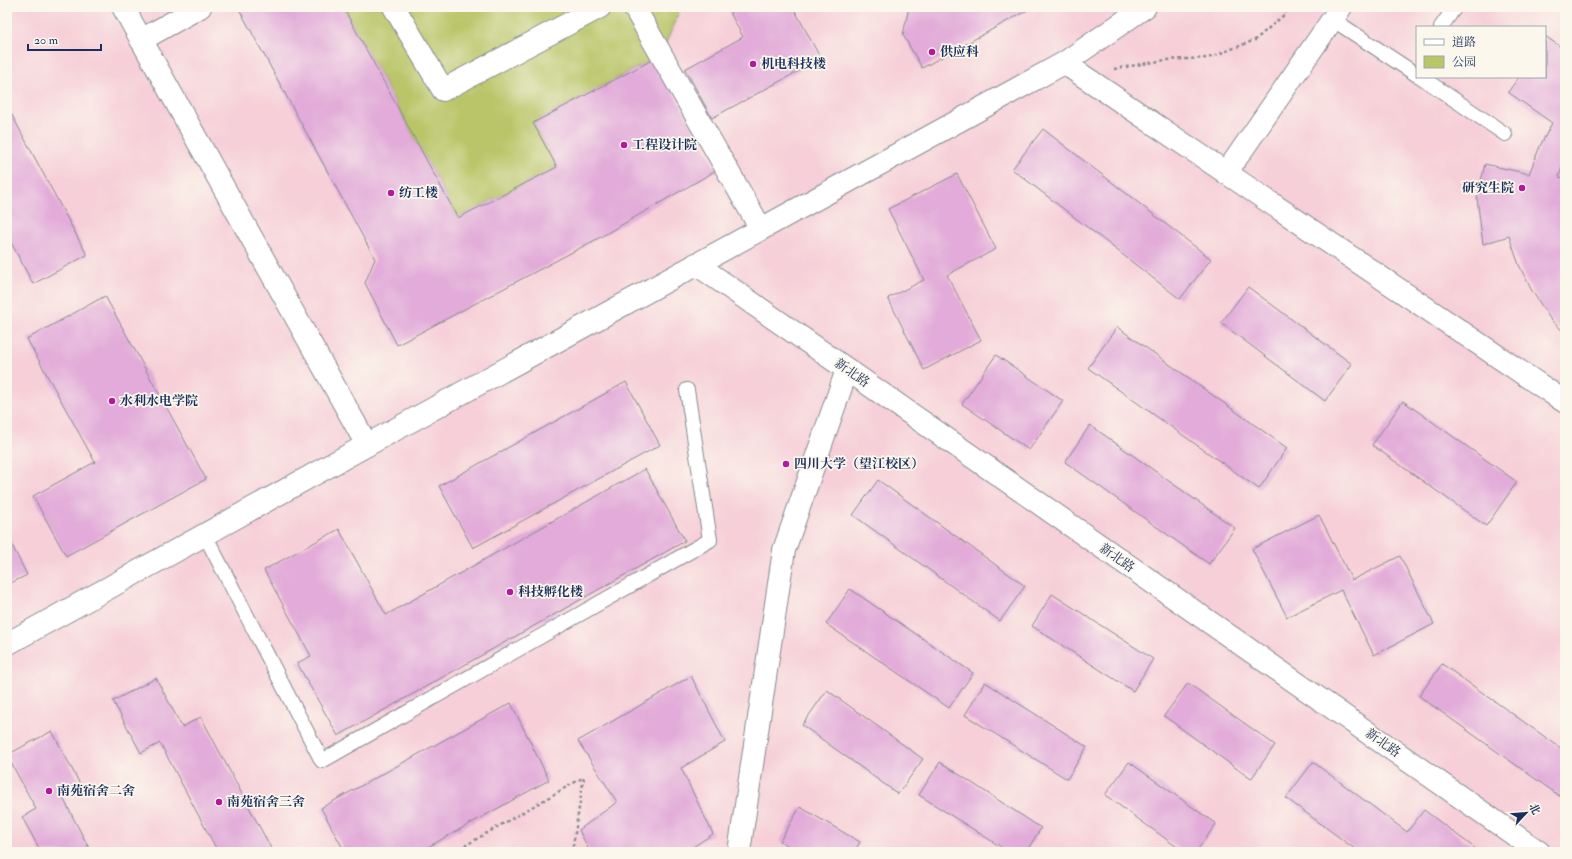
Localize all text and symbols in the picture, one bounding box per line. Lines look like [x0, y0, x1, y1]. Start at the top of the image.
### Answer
scale bar [28, 26, 101, 52]
legend [1416, 26, 1546, 78]
text: 20 m [34, 33, 59, 48]
text: 道路 [1452, 35, 1476, 50]
place label: 供应科 [940, 44, 979, 60]
marker: 供应科 [927, 47, 937, 57]
text: 公园 [1452, 55, 1476, 70]
place label: 机电科技楼 [761, 56, 826, 72]
marker: 机电科技楼 [748, 59, 758, 69]
place label: 工程设计院 [632, 137, 697, 153]
marker: 工程设计院 [619, 140, 629, 150]
place label: 研究生院 [1462, 180, 1514, 196]
marker: 研究生院 [1517, 183, 1527, 193]
place label: 纺工楼 [399, 185, 438, 201]
marker: 纺工楼 [386, 188, 396, 198]
street label: 新北路 [831, 355, 873, 391]
place label: 水利水电学院 [120, 393, 198, 409]
marker: 水利水电学院 [107, 396, 117, 406]
place label: 四川大学（望江校区） [794, 456, 924, 472]
marker: 四川大学（望江校区） [781, 459, 791, 469]
street label: 新北路 [1096, 540, 1138, 576]
place label: 科技孵化楼 [518, 584, 583, 600]
marker: 科技孵化楼 [505, 587, 515, 597]
street label: 新北路 [1362, 725, 1404, 761]
place label: 南苑宿舍二舍 [57, 783, 135, 799]
marker: 南苑宿舍二舍 [44, 786, 54, 796]
north arrow [1506, 793, 1546, 833]
place label: 南苑宿舍三舍 [227, 794, 305, 810]
marker: 南苑宿舍三舍 [214, 797, 224, 807]
text: 北 [1526, 801, 1543, 817]

